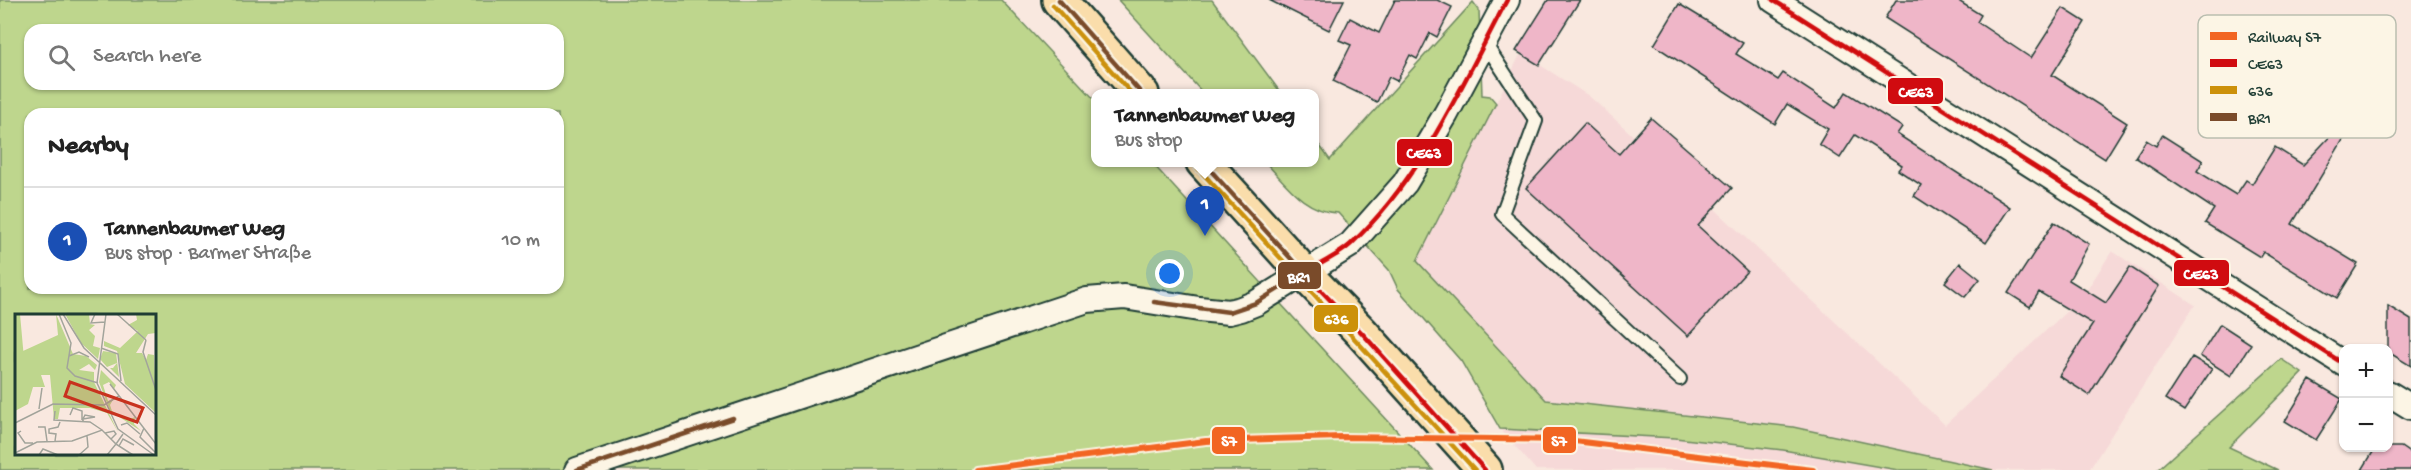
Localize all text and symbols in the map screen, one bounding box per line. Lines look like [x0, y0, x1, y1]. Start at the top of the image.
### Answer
legend [2198, 15, 2396, 138]
search box [24, 24, 564, 90]
text: Railway S7 [2248, 30, 2322, 49]
icon: search [45, 41, 78, 74]
text: Search here [93, 44, 201, 70]
text: CE63 [2248, 57, 2283, 76]
line badge: CE63 [1887, 77, 1944, 105]
text: 636 [2248, 84, 2273, 103]
text: CE63 [1897, 85, 1934, 104]
popup [1091, 89, 1319, 167]
text: Tannenbaumer Weg [1115, 104, 1295, 130]
text: BR1 [2247, 111, 2271, 130]
text: Bus stop [1115, 130, 1182, 153]
text: Nearby [48, 132, 129, 163]
line badge: CE63 [1396, 138, 1453, 167]
text: CE63 [1405, 146, 1442, 165]
pin: 1 [1186, 186, 1224, 236]
text: Tannenbaumer Weg [105, 217, 285, 243]
text: 1 [63, 230, 72, 253]
text: 10 m [502, 230, 540, 253]
text: Bus stop · Barmer Straße [105, 243, 311, 266]
your location [1155, 259, 1184, 288]
line badge: CE63 [2173, 259, 2230, 287]
line badge: BR1 [1277, 261, 1322, 290]
text: CE63 [2182, 267, 2219, 286]
text: BR1 [1286, 270, 1311, 289]
line badge: 636 [1313, 304, 1359, 333]
text: 636 [1324, 312, 1349, 331]
inset map [15, 314, 156, 455]
map controls [2339, 344, 2393, 452]
button: + [2339, 344, 2393, 398]
button: − [2339, 398, 2393, 452]
line badge: S7 [1211, 426, 1246, 455]
line badge: S7 [1542, 426, 1577, 454]
text: S7 [1221, 434, 1238, 453]
text: S7 [1551, 434, 1568, 453]

